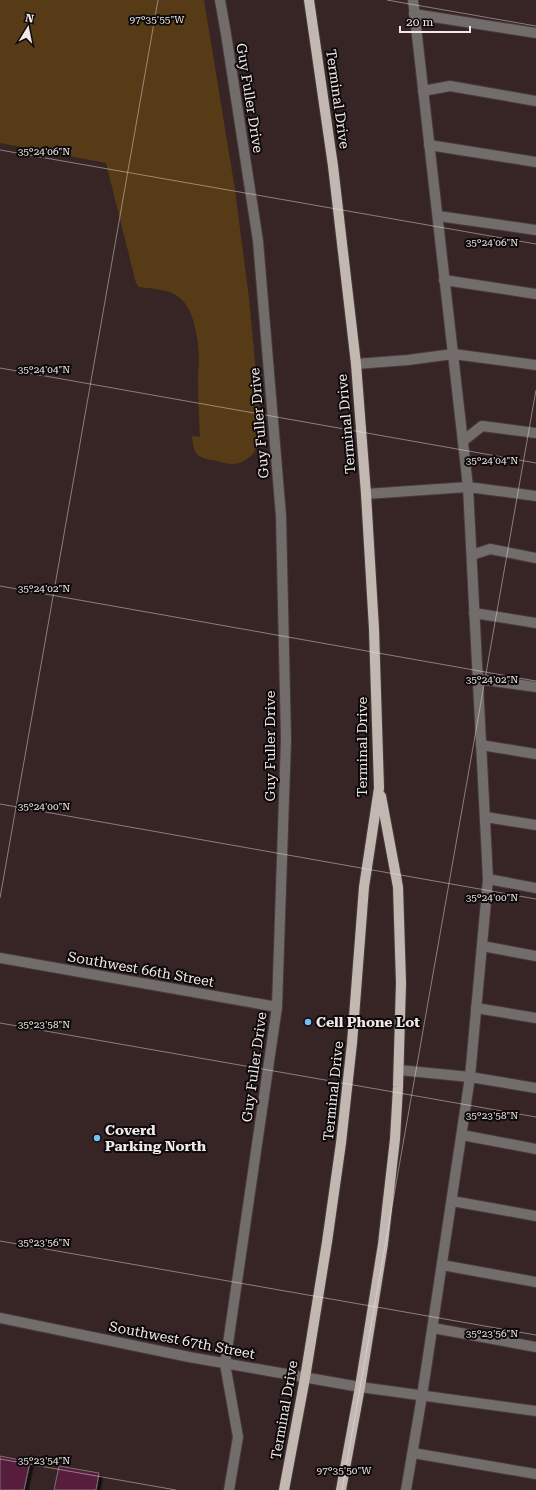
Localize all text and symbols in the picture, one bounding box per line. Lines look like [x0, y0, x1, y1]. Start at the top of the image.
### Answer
north arrow [8, 8, 48, 48]
scale bar [400, 8, 470, 34]
text: N [24, 12, 35, 26]
text: 97°35'55"W [130, 14, 185, 25]
text: 20 m [406, 15, 433, 29]
street label: Guy Fuller Drive [233, 42, 267, 154]
street label: Terminal Drive [323, 48, 353, 150]
text: 35°24'06"N [18, 146, 70, 157]
text: 35°24'06"N [466, 237, 518, 248]
text: 35°24'04"N [18, 364, 70, 375]
street label: Guy Fuller Drive [246, 367, 272, 479]
street label: Terminal Drive [334, 373, 358, 475]
text: 35°24'04"N [466, 455, 518, 466]
text: 35°24'02"N [18, 583, 70, 594]
text: 35°24'02"N [466, 674, 518, 685]
street label: Guy Fuller Drive [262, 690, 278, 802]
street label: Terminal Drive [354, 697, 370, 797]
text: 35°24'00"N [18, 801, 70, 812]
text: 35°24'00"N [466, 892, 518, 903]
street label: Southwest 66th Street [67, 948, 215, 990]
street label: Guy Fuller Drive [238, 1011, 270, 1123]
place label: Cell Phone Lot [316, 1014, 420, 1030]
marker: Cell Phone Lot [303, 1017, 313, 1027]
text: 35°23'58"N [18, 1019, 70, 1030]
street label: Terminal Drive [320, 1040, 346, 1142]
text: 35°23'58"N [466, 1110, 518, 1121]
place label: Coverd Parking North [105, 1122, 207, 1154]
marker: Coverd Parking North [92, 1133, 102, 1143]
text: 35°23'56"N [18, 1237, 70, 1248]
street label: Southwest 67th Street [108, 1318, 256, 1362]
text: 35°23'56"N [466, 1328, 518, 1339]
street label: Terminal Drive [267, 1359, 301, 1461]
text: 35°23'54"N [18, 1455, 70, 1466]
text: 97°35'50"W [317, 1465, 372, 1476]

